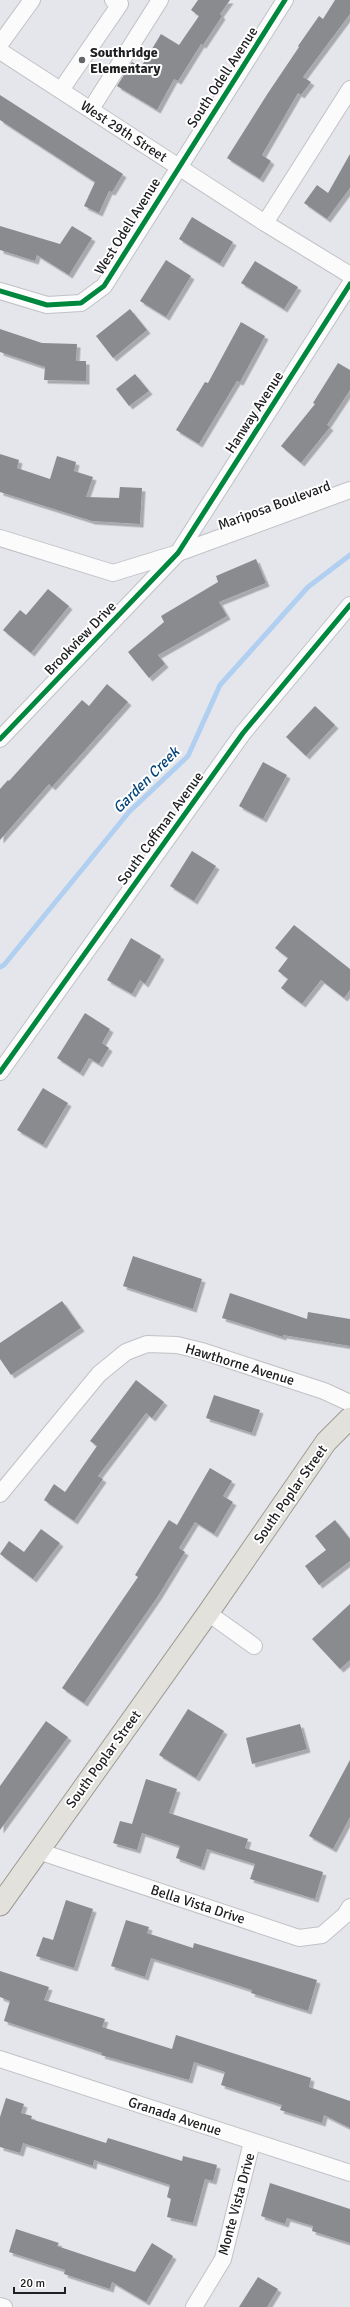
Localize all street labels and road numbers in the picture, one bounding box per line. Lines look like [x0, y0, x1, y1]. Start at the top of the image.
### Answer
street label: South Odell Avenue [183, 24, 261, 131]
street label: West 29th Street [77, 97, 170, 166]
street label: West Odell Avenue [91, 175, 164, 278]
street label: Hanway Avenue [222, 368, 287, 456]
street label: Mariposa Boulevard [215, 477, 333, 534]
street label: Brookview Drive [41, 598, 120, 679]
street label: South Coffman Avenue [114, 768, 207, 888]
street label: Hawthorne Avenue [183, 1340, 296, 1389]
street label: South Poplar Street [250, 1442, 331, 1547]
street label: South Poplar Street [62, 1707, 145, 1811]
street label: Bella Vista Drive [149, 1881, 247, 1928]
street label: Granada Avenue [126, 2093, 224, 2140]
street label: Monte Vista Drive [215, 2151, 258, 2257]

